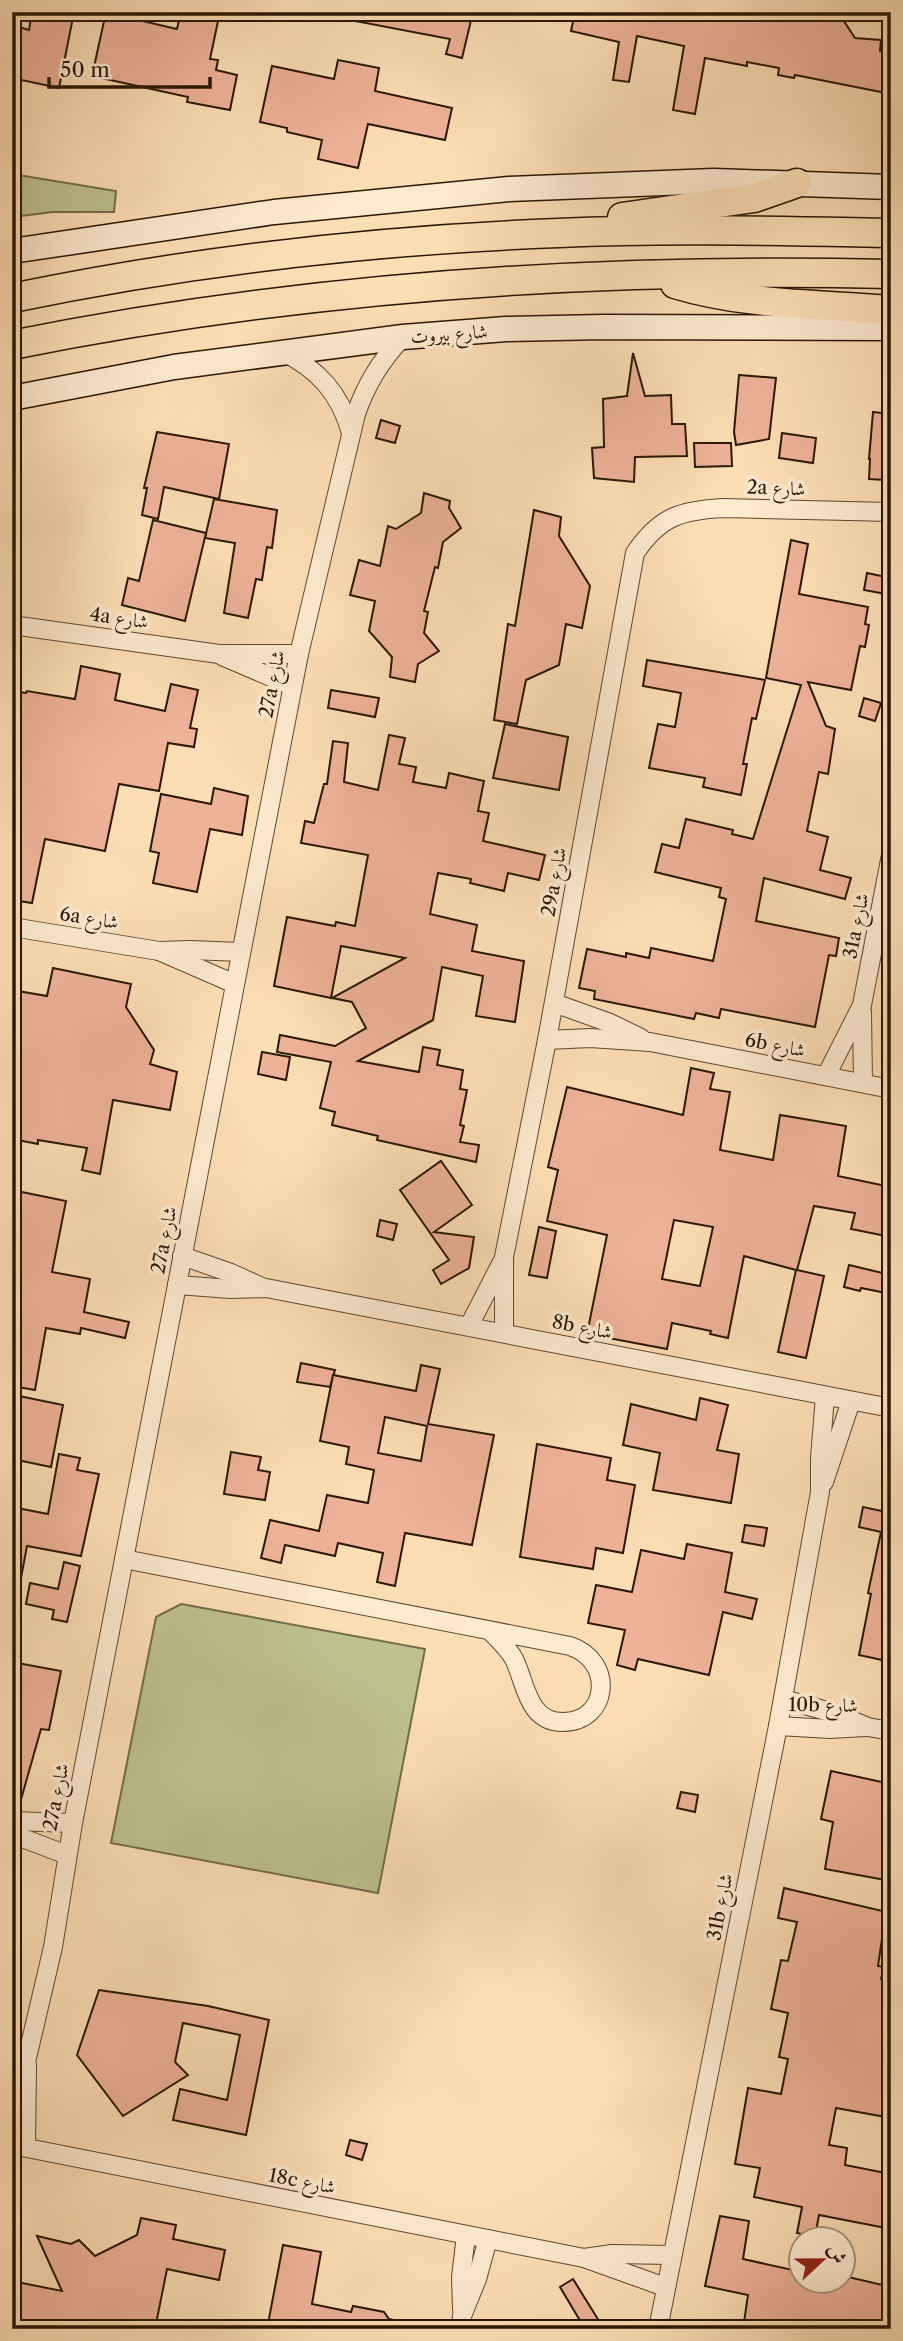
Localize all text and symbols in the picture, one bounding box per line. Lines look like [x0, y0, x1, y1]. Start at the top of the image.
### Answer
scale bar [49, 46, 210, 90]
text: 50 m [60, 57, 110, 82]
street label: شارع بيروت [410, 320, 489, 352]
street label: 2a شارع [746, 475, 806, 505]
street label: 4a شارع [88, 603, 150, 637]
street label: 27a شارع [254, 648, 294, 720]
street label: 29a شارع [537, 846, 575, 919]
street label: 31a شارع [838, 891, 878, 961]
street label: 6a شارع [57, 902, 120, 938]
street label: 6b شارع [742, 1028, 807, 1066]
street label: 27a شارع [146, 1204, 186, 1276]
street label: 8b شارع [549, 1310, 614, 1348]
street label: 10b شارع [788, 1693, 858, 1721]
street label: 27a شارع [38, 1761, 78, 1833]
street label: 31b شارع [702, 1871, 742, 1943]
street label: 18c شارع [266, 2163, 337, 2203]
north arrow [788, 2226, 858, 2296]
text: ش [823, 2241, 851, 2267]

